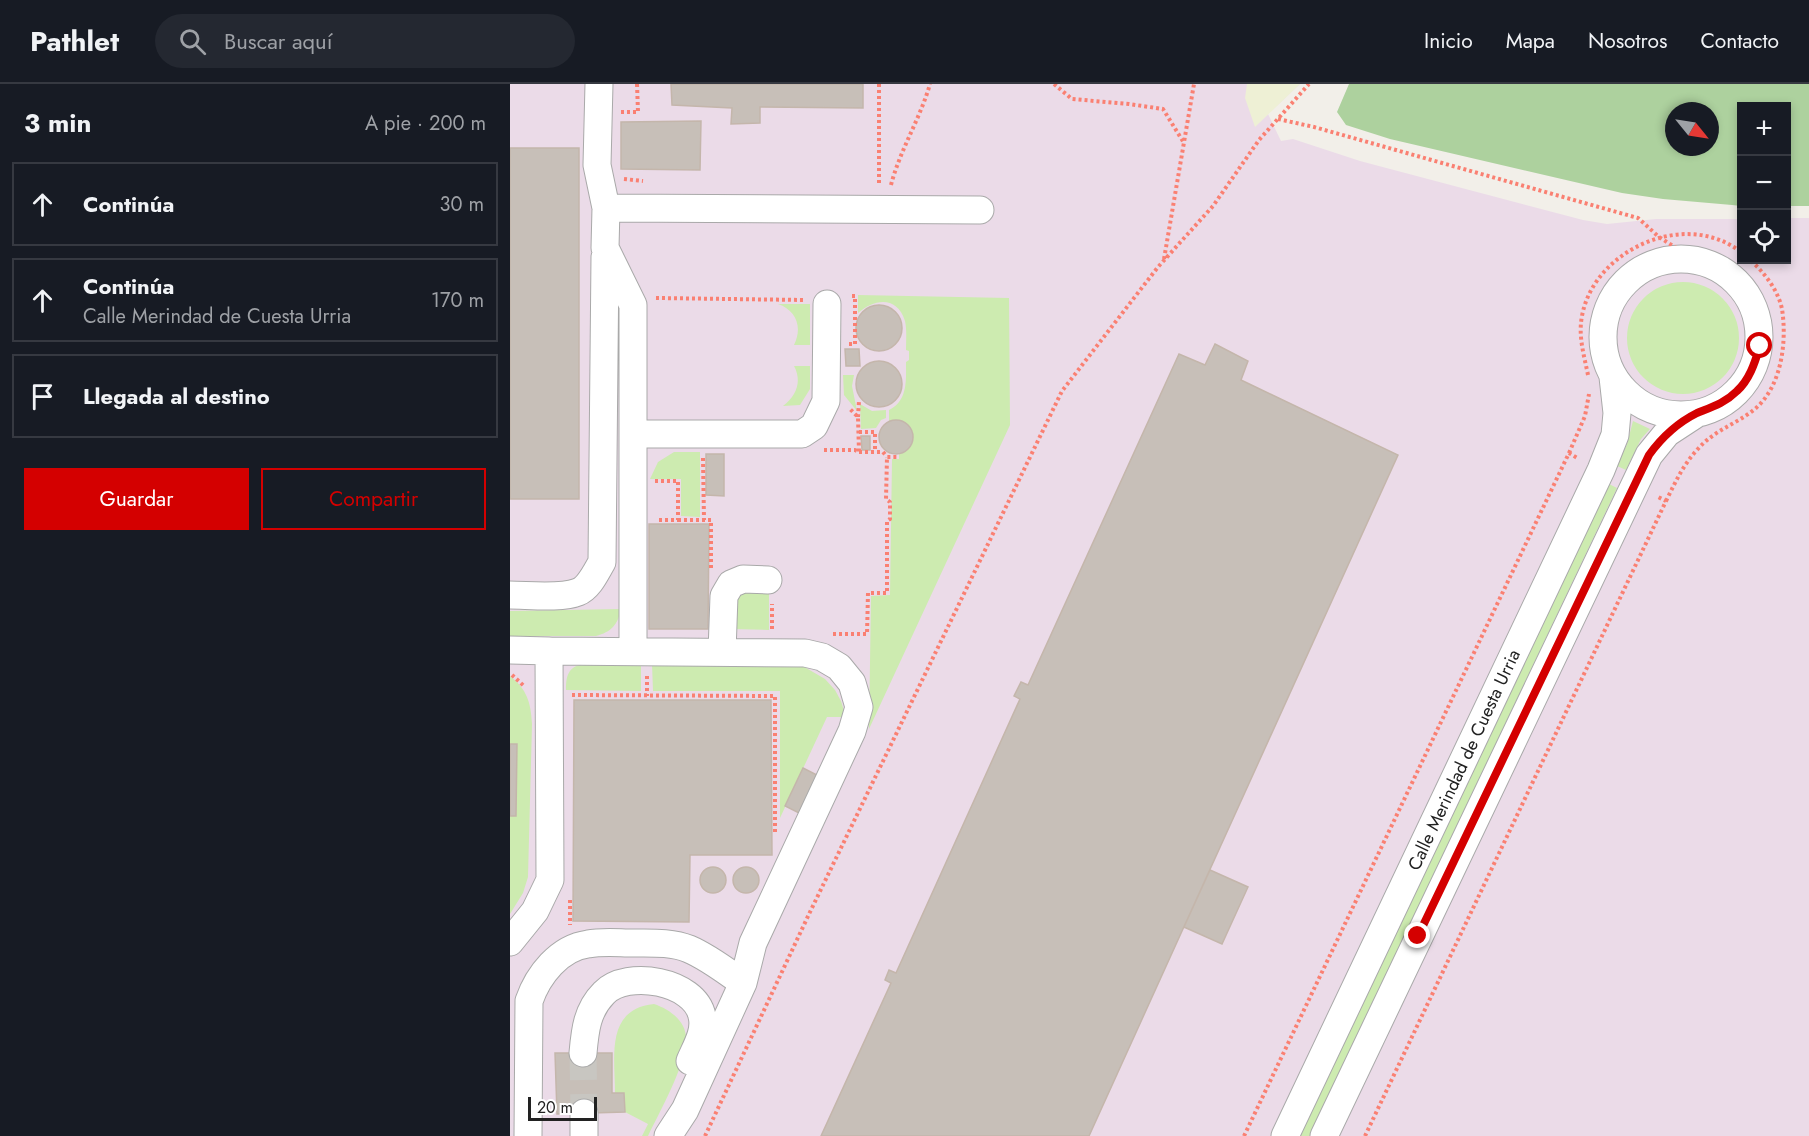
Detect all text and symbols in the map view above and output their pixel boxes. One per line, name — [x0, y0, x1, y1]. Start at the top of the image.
search box — [155, 14, 575, 68]
text: Pathlet — [30, 21, 119, 62]
icon: search — [176, 25, 209, 58]
text: Buscar aquí — [224, 25, 332, 57]
text: Inicio — [1424, 26, 1473, 56]
text: Mapa — [1506, 26, 1555, 56]
text: Nosotros — [1588, 26, 1667, 56]
text: Contacto — [1700, 26, 1779, 56]
north arrow — [1665, 102, 1719, 156]
map controls — [1737, 102, 1791, 264]
button: + — [1737, 102, 1791, 156]
text: 3 min — [24, 104, 91, 142]
text: A pie · 200 m — [365, 109, 486, 138]
button: − — [1737, 156, 1791, 210]
icon: ahead — [26, 188, 59, 221]
text: Continúa — [83, 188, 174, 220]
text: 30 m — [439, 190, 484, 219]
button: locate — [1737, 210, 1791, 264]
text: Continúa — [83, 270, 174, 302]
icon: ahead — [26, 284, 59, 317]
text: 170 m — [431, 286, 484, 315]
text: Calle Merindad de Cuesta Urria — [83, 302, 351, 331]
route start — [1746, 332, 1772, 358]
icon: arrive — [26, 380, 59, 413]
text: Llegada al destino — [83, 380, 270, 412]
button: Guardar — [24, 468, 249, 530]
button: Compartir — [261, 468, 486, 530]
street label: Calle Merindad de Cuesta Urria — [1401, 645, 1527, 875]
route end — [1404, 922, 1430, 948]
scale bar — [528, 1094, 597, 1122]
text: 20 m — [537, 1096, 573, 1119]

